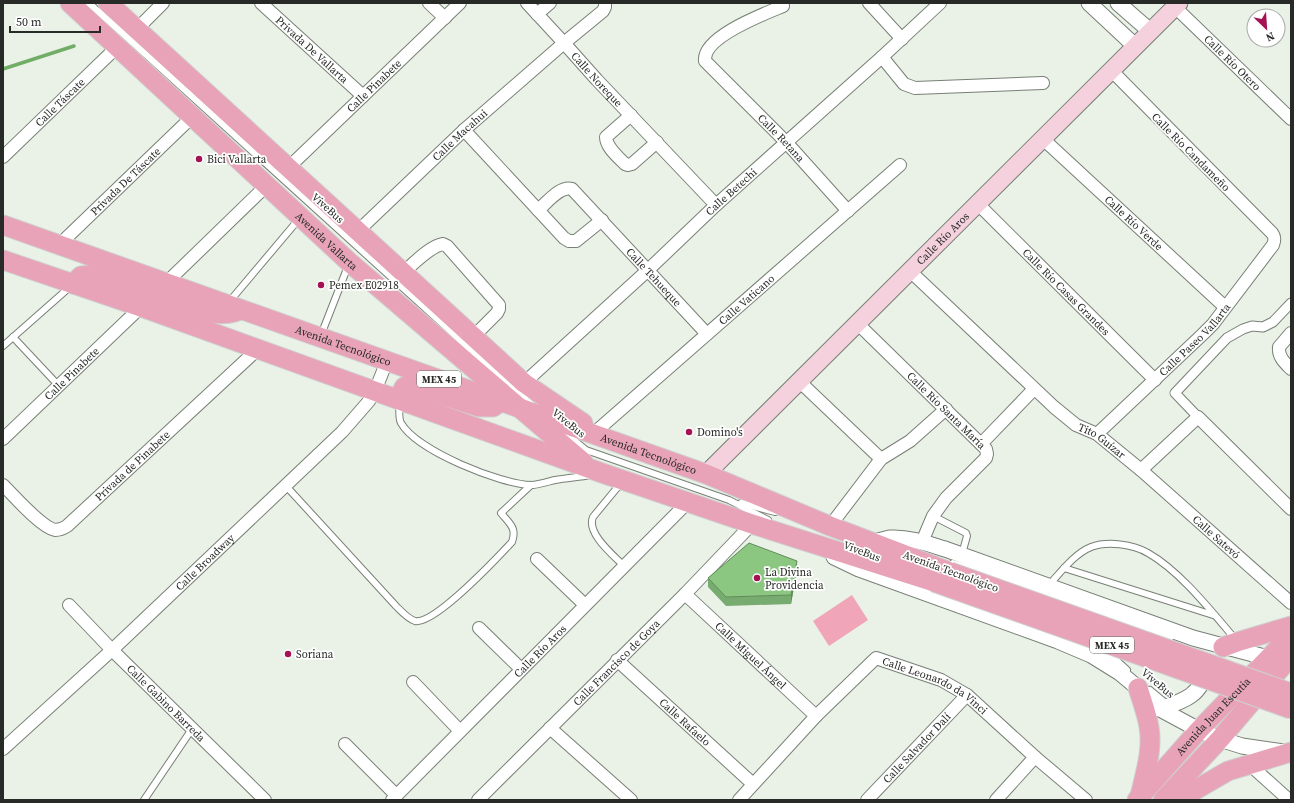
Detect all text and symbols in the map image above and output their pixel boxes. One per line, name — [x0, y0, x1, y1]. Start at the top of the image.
scale bar — [10, 8, 100, 34]
north arrow — [1246, 8, 1286, 48]
street label: Privada De Vallarta — [272, 13, 351, 87]
text: 50 m — [16, 14, 42, 30]
text: N — [1263, 28, 1277, 45]
street label: Calle Río Otero — [1200, 32, 1264, 94]
street label: Calle Noreque — [568, 49, 626, 111]
street label: Calle Pinabete — [344, 56, 405, 116]
street label: Calle Táscate — [32, 75, 89, 130]
street label: Calle Macahui — [429, 106, 491, 164]
street label: Calle Río Candameño — [1148, 110, 1233, 195]
street label: Calle Retana — [754, 111, 808, 166]
street label: Privada De Táscate — [87, 144, 164, 219]
place label: Bici Vallarta — [207, 152, 267, 167]
marker: Bici Vallarta — [194, 154, 204, 164]
street label: Calle Betechi — [703, 165, 760, 219]
street label: ViveBus — [308, 190, 347, 227]
street label: Calle Río Verde — [1101, 192, 1166, 254]
street label: Avenida Vallarta — [292, 209, 361, 274]
street label: Calle Río Aros — [913, 209, 973, 268]
street label: Calle Tehueque — [623, 245, 685, 310]
street label: Calle Río Casas Grandes — [1019, 245, 1113, 339]
street label: Calle Vaticano — [716, 271, 778, 329]
place label: Pemex E02918 — [329, 278, 399, 293]
marker: Pemex E02918 — [316, 280, 326, 290]
street label: Calle Paseo Vallarta — [1156, 300, 1234, 380]
street label: Avenida Tecnológico — [293, 322, 393, 370]
street label: Calle Pinabete — [41, 344, 103, 404]
street label: Calle Río Santa María — [903, 369, 989, 453]
road number: MEX 45 — [417, 371, 461, 387]
street label: ViveBus — [549, 405, 589, 442]
street label: Tito Guízar — [1076, 420, 1129, 463]
place label: Domino's — [697, 425, 743, 440]
street label: Privada de Pinabete — [92, 427, 174, 505]
marker: Domino's — [684, 427, 694, 437]
street label: Avenida Tecnológico — [598, 430, 699, 478]
street label: Calle Satevó — [1189, 512, 1243, 562]
street label: Calle Broadway — [172, 531, 238, 594]
street label: ViveBus — [841, 537, 883, 566]
street label: Avenida Tecnológico — [901, 547, 1001, 596]
place label: La Divina Providencia — [765, 565, 824, 593]
marker: La Divina Providencia — [752, 573, 762, 583]
street label: Calle Francisco de Goya — [570, 616, 663, 709]
street label: Calle Miguel Ángel — [712, 619, 789, 693]
street label: Calle Río Aros — [511, 621, 570, 681]
road number: MEX 45 — [1090, 637, 1134, 653]
place label: Soriana — [296, 647, 334, 662]
marker: Soriana — [283, 649, 293, 659]
street label: Calle Leonardo da Vinci — [880, 654, 990, 718]
street label: Calle Gabino Barreda — [123, 661, 209, 746]
street label: ViveBus — [1138, 665, 1178, 702]
street label: Avenida Juan Escutia — [1173, 674, 1254, 759]
street label: Calle Rafaelo — [656, 695, 714, 750]
street label: Calle Salvador Dalí — [880, 710, 954, 787]

